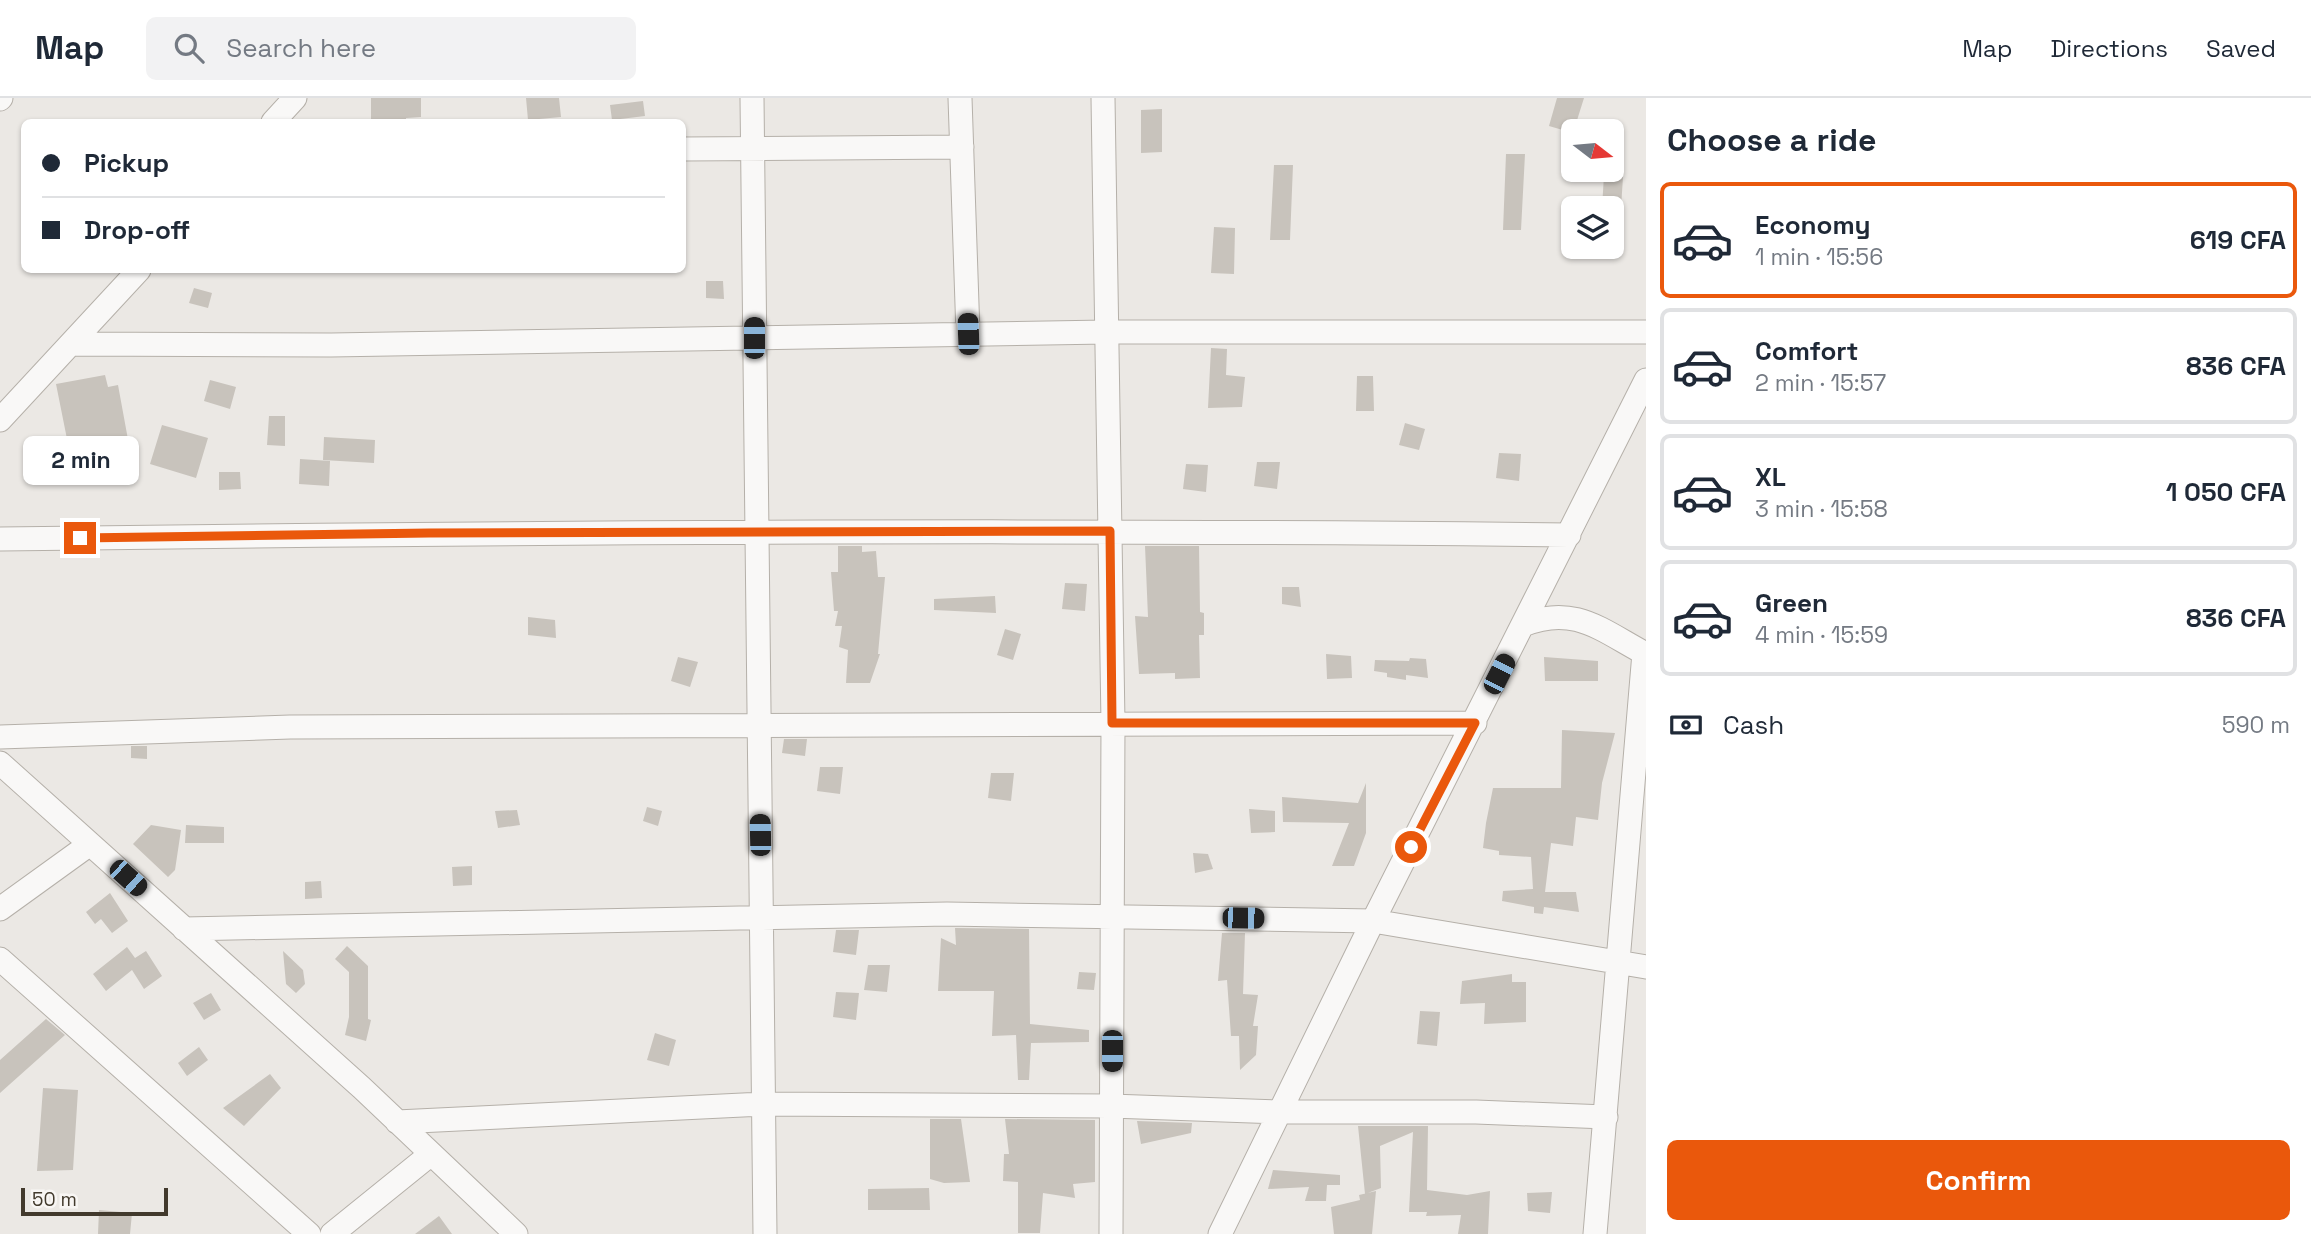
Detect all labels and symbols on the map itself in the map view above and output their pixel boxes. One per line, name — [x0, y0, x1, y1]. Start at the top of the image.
north arrow — [1561, 119, 1624, 182]
car — [957, 313, 980, 355]
car — [744, 317, 765, 359]
callout: 2 min — [22, 436, 138, 486]
route end — [64, 522, 96, 554]
car — [1481, 651, 1518, 697]
car — [750, 814, 771, 856]
route start — [1395, 831, 1427, 863]
car — [106, 856, 151, 900]
car — [1222, 907, 1265, 929]
car — [1102, 1030, 1123, 1072]
scale bar — [21, 1185, 168, 1217]

